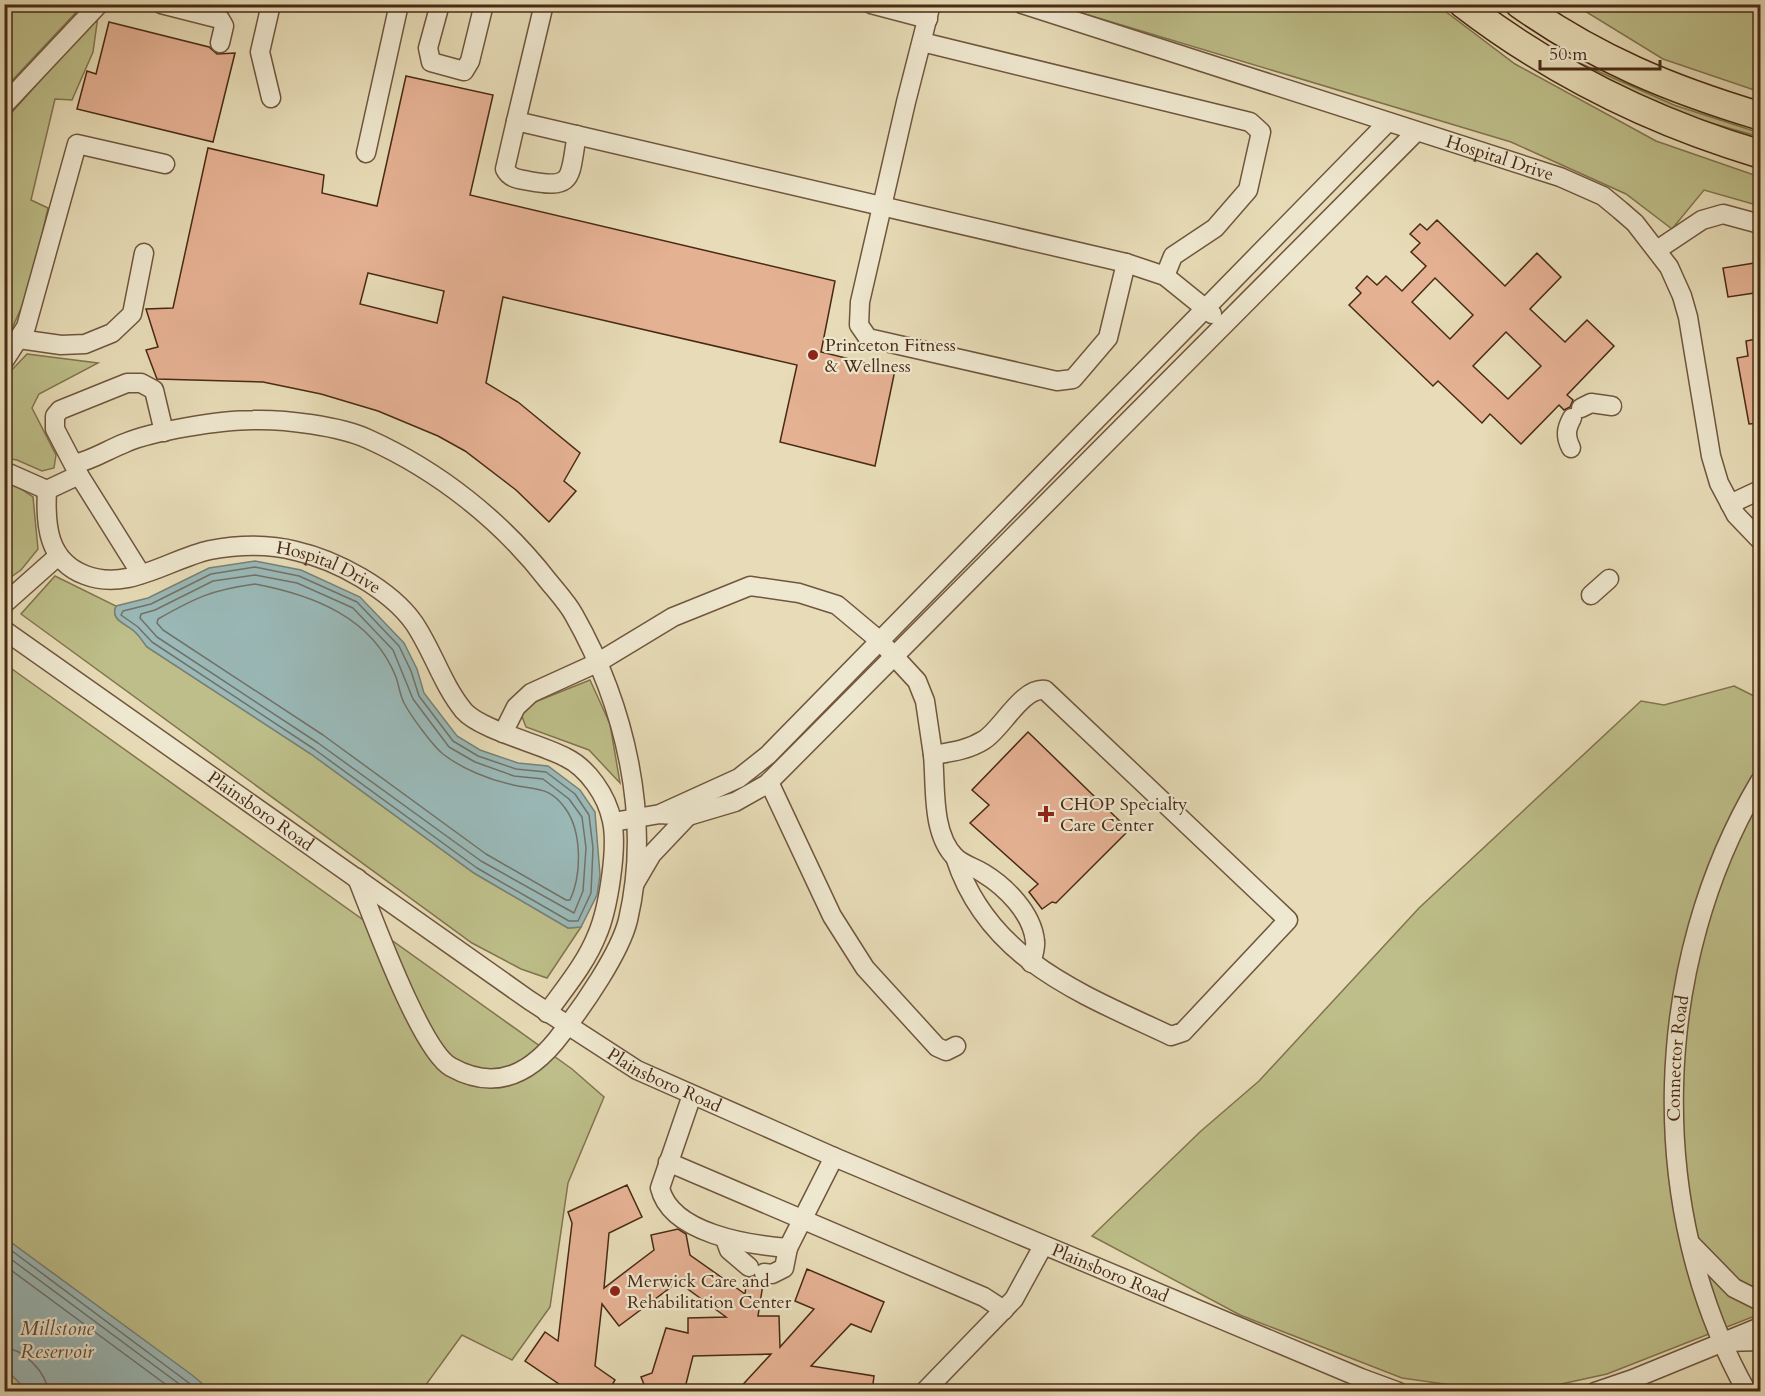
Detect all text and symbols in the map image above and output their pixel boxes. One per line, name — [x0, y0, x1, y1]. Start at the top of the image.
scale bar — [1540, 33, 1660, 71]
text: 50 m — [1549, 42, 1588, 67]
street label: Hospital Drive — [1443, 129, 1557, 187]
place label: Princeton Fitness & Wellness — [825, 333, 956, 379]
marker: Princeton Fitness & Wellness — [806, 348, 820, 362]
street label: Hospital Drive — [274, 535, 386, 600]
street label: Plainsboro Road — [202, 765, 319, 858]
place label: CHOP Specialty Care Center — [1060, 792, 1188, 838]
marker: CHOP Specialty Care Center — [1037, 805, 1055, 823]
street label: Connector Road — [1662, 993, 1695, 1122]
street label: Plainsboro Road — [602, 1042, 726, 1119]
street label: Plainsboro Road — [1048, 1238, 1173, 1309]
place label: Merwick Care and Rehabilitation Center — [627, 1269, 792, 1315]
marker: Merwick Care and Rehabilitation Center — [608, 1284, 622, 1298]
water label: Millstone Reservoir — [20, 1315, 95, 1365]

